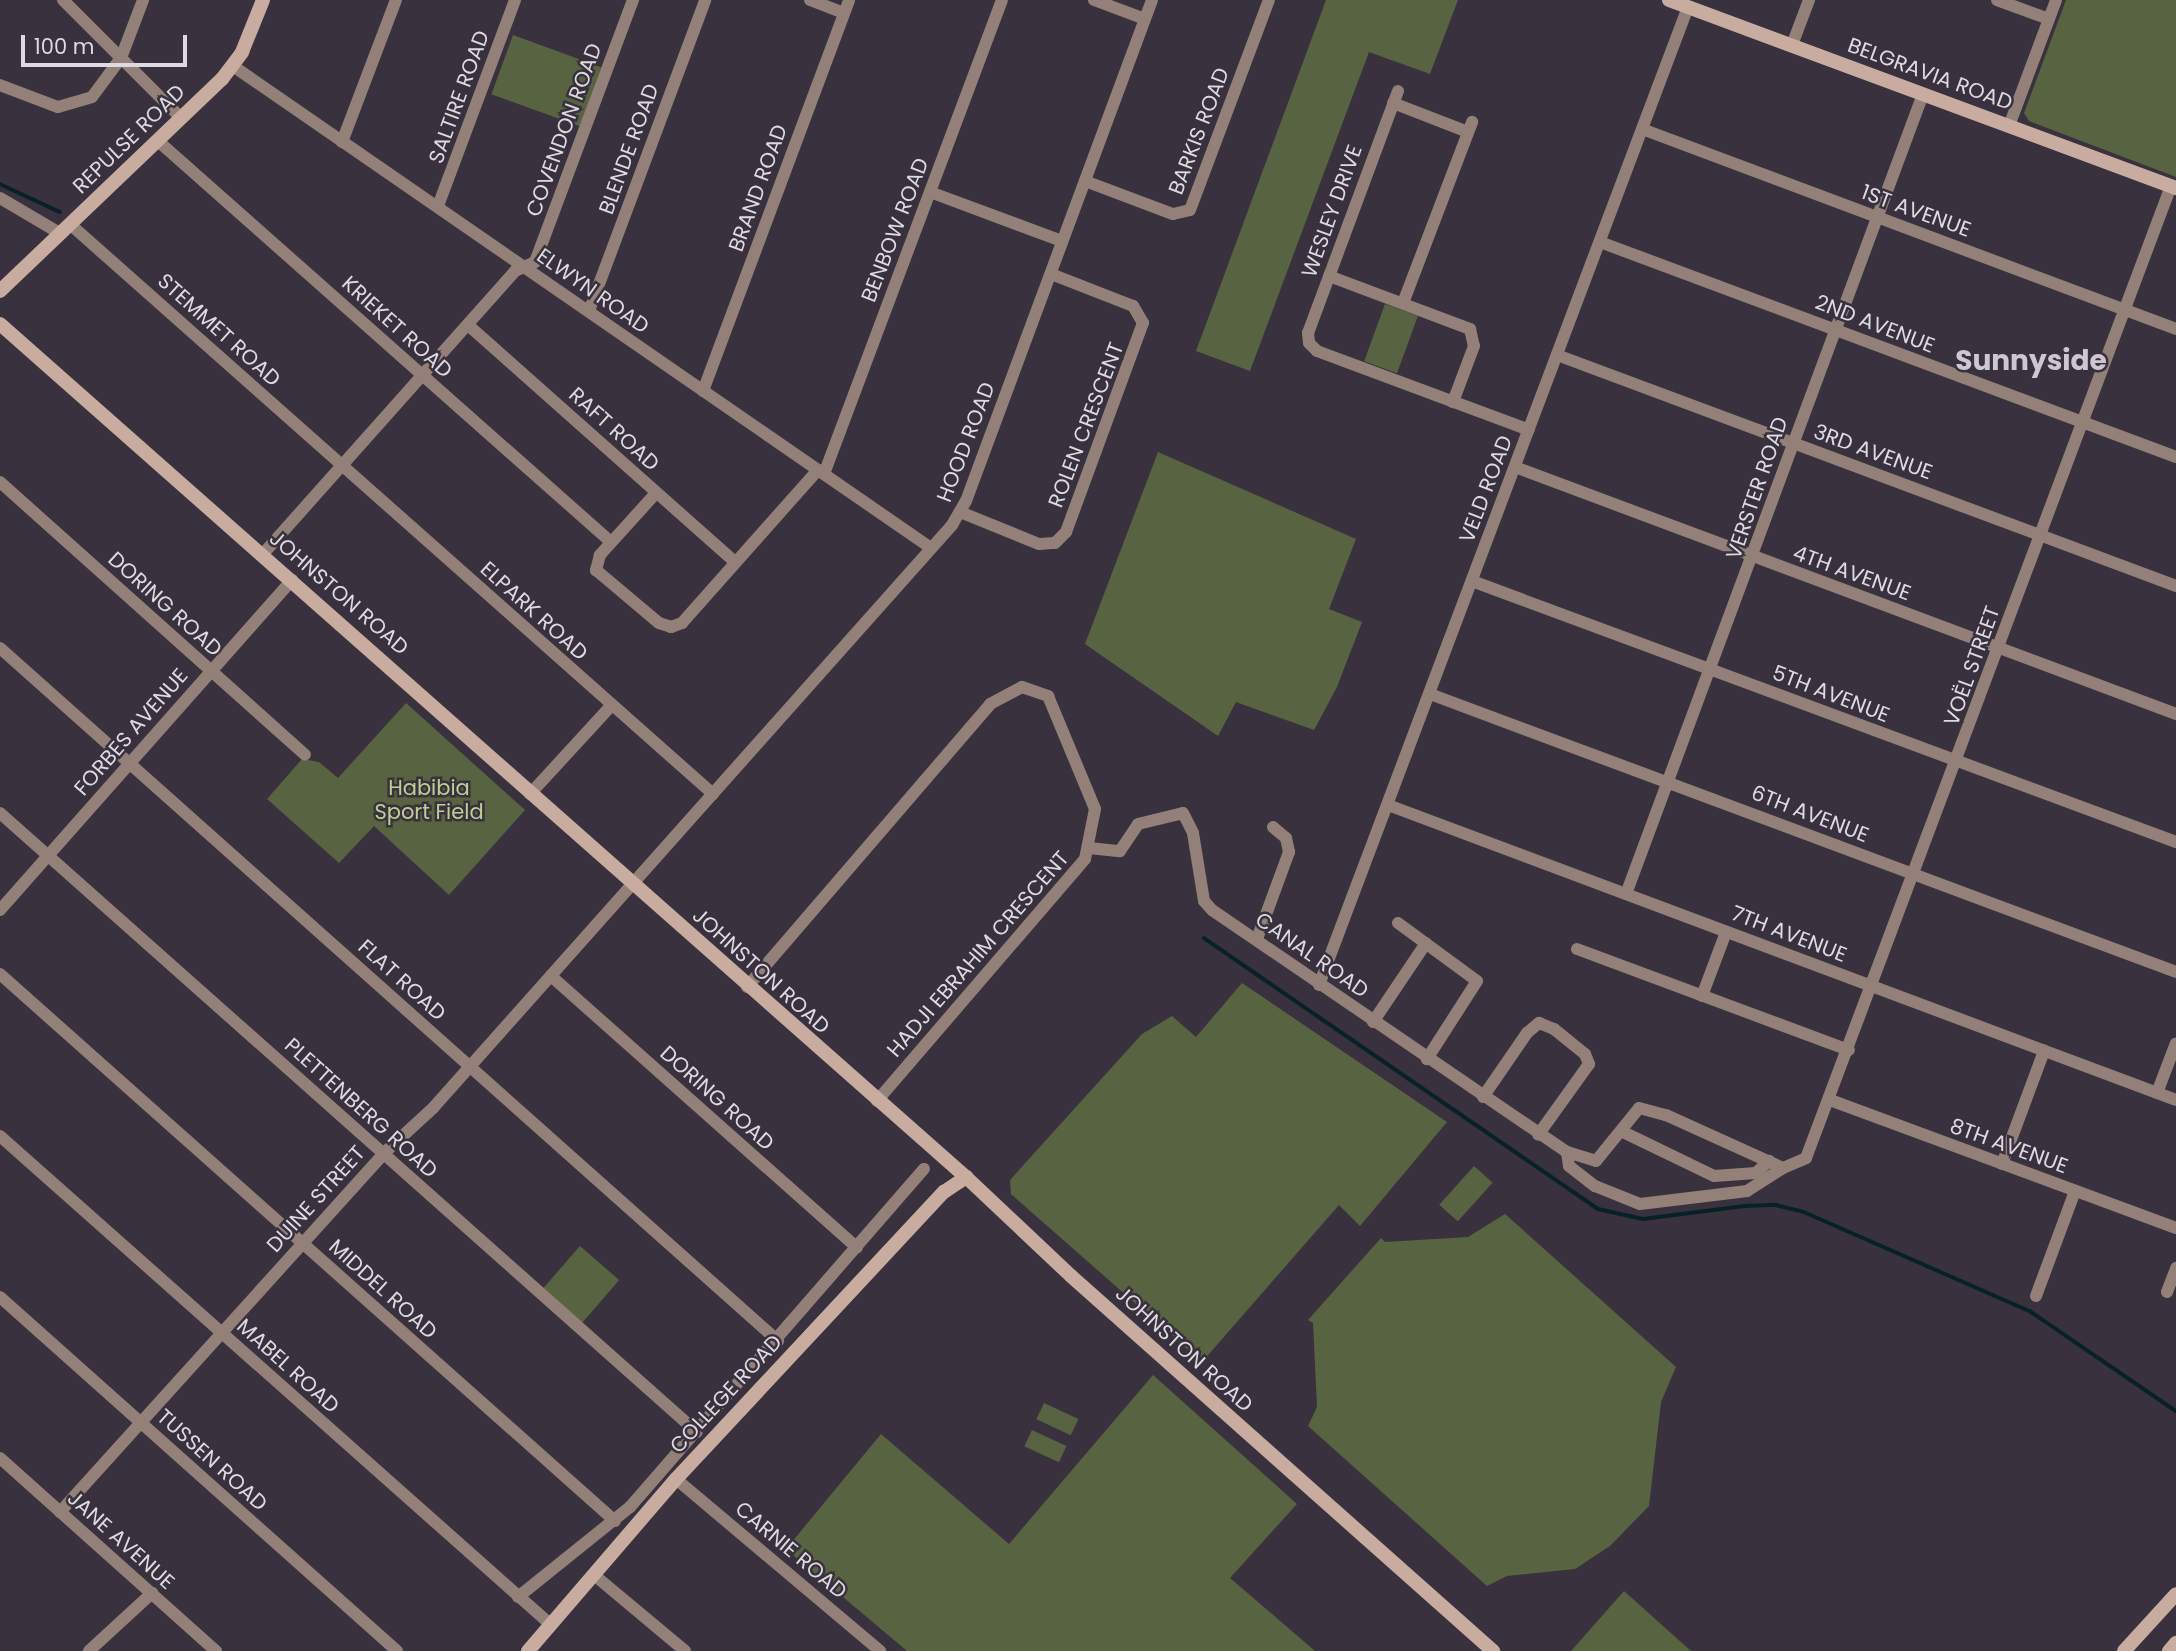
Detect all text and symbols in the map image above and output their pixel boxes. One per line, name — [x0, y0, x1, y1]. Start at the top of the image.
scale bar — [24, 21, 191, 65]
street label: SALTIRE ROAD — [423, 27, 495, 167]
text: 100 m — [34, 32, 94, 61]
street label: BELGRAVIA ROAD — [1844, 33, 2016, 115]
street label: COVENDON ROAD — [521, 40, 607, 220]
street label: BARKIS ROAD — [1163, 64, 1235, 198]
street label: REPULSE ROAD — [68, 79, 190, 199]
street label: BLENDE ROAD — [594, 80, 664, 218]
street label: BRAND ROAD — [723, 121, 793, 255]
street label: WESLEY DRIVE — [1296, 141, 1368, 281]
street label: BENBOW ROAD — [856, 154, 934, 306]
street label: 1ST AVENUE — [1858, 180, 1974, 242]
street label: ELWYN ROAD — [532, 243, 654, 339]
street label: STEMMET ROAD — [152, 268, 286, 392]
street label: KRIEKET ROAD — [337, 271, 457, 383]
street label: 2ND AVENUE — [1812, 290, 1938, 358]
street label: ROLEN CRESCENT — [1043, 339, 1129, 511]
district label: Sunnyside — [1955, 344, 2107, 378]
street label: HOOD ROAD — [932, 379, 1000, 505]
street label: RAFT ROAD — [564, 382, 664, 476]
street label: VERSTER ROAD — [1721, 414, 1793, 562]
street label: 3RD AVENUE — [1810, 419, 1936, 485]
street label: VELD ROAD — [1454, 432, 1518, 546]
street label: JOHNSTON ROAD — [264, 526, 414, 660]
street label: 4TH AVENUE — [1790, 540, 1914, 606]
street label: DORING ROAD — [103, 546, 227, 662]
street label: ELPARK ROAD — [475, 556, 593, 666]
street label: VOËL STREET — [1939, 603, 2005, 729]
street label: 5TH AVENUE — [1769, 660, 1893, 728]
street label: FORBES AVENUE — [69, 663, 193, 801]
park label: Habibia Sport Field — [374, 775, 484, 825]
street label: 6TH AVENUE — [1748, 780, 1872, 848]
street label: HADJI EBRAHIM CRESCENT — [882, 846, 1074, 1062]
street label: 7TH AVENUE — [1728, 900, 1850, 968]
street label: JOHNSTON ROAD — [687, 903, 835, 1039]
street label: CANAL ROAD — [1251, 907, 1373, 1003]
street label: FLAT ROAD — [353, 934, 451, 1026]
street label: PLETTENBERG ROAD — [279, 1033, 443, 1183]
street label: DORING ROAD — [655, 1040, 779, 1156]
street label: 8TH AVENUE — [1947, 1113, 2071, 1179]
street label: DUINE STREET — [262, 1141, 370, 1257]
street label: MIDDEL ROAD — [324, 1234, 442, 1344]
street label: JOHNSTON ROAD — [1110, 1281, 1258, 1417]
street label: MABEL ROAD — [232, 1314, 344, 1418]
street label: COLLEGE ROAD — [665, 1330, 787, 1458]
street label: TUSSEN ROAD — [152, 1404, 272, 1516]
street label: JANE AVENUE — [62, 1485, 180, 1595]
street label: CARNIE ROAD — [730, 1496, 852, 1604]

